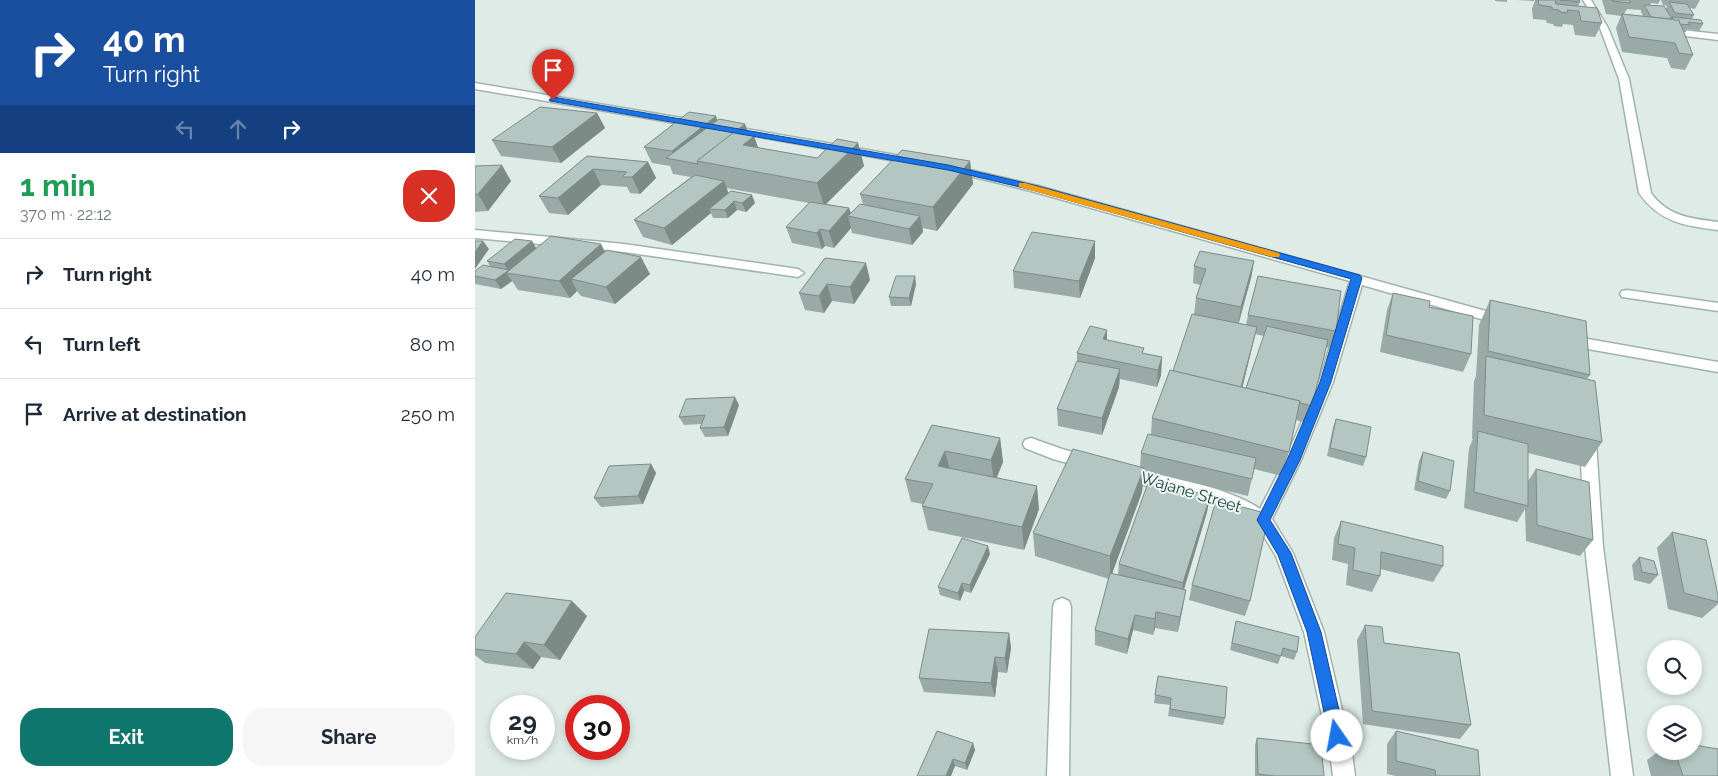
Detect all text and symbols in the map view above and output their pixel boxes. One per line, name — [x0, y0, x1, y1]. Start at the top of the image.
text: 40 m — [103, 19, 185, 60]
icon: right — [20, 20, 85, 85]
pin — [532, 49, 574, 100]
icon: arrive — [539, 56, 567, 84]
text: Turn right — [103, 61, 200, 87]
icon: left — [171, 115, 199, 143]
icon: ahead — [224, 115, 252, 143]
icon: right — [277, 115, 305, 143]
text: 1 min — [20, 168, 96, 203]
button: close — [403, 170, 455, 222]
text: 370 m · 22:12 — [20, 205, 112, 224]
icon: right — [20, 260, 48, 288]
text: Turn right — [63, 263, 152, 285]
text: 40 m — [411, 263, 455, 285]
icon: left — [20, 330, 48, 358]
text: Turn left — [63, 333, 140, 355]
text: 80 m — [410, 333, 455, 355]
icon: arrive — [20, 400, 48, 428]
text: Arrive at destination — [63, 403, 247, 425]
text: 250 m — [401, 403, 455, 425]
street label: Wajane Street — [1138, 468, 1244, 516]
map controls — [1647, 640, 1702, 760]
button: search — [1647, 640, 1702, 695]
speed limit sign: 30 — [565, 695, 630, 760]
button: layers — [1647, 705, 1702, 760]
text: 29 — [508, 706, 537, 736]
button: Exit — [20, 708, 233, 766]
button: Share — [243, 708, 455, 766]
position arrow — [1310, 709, 1362, 761]
text: km/h — [507, 733, 538, 747]

